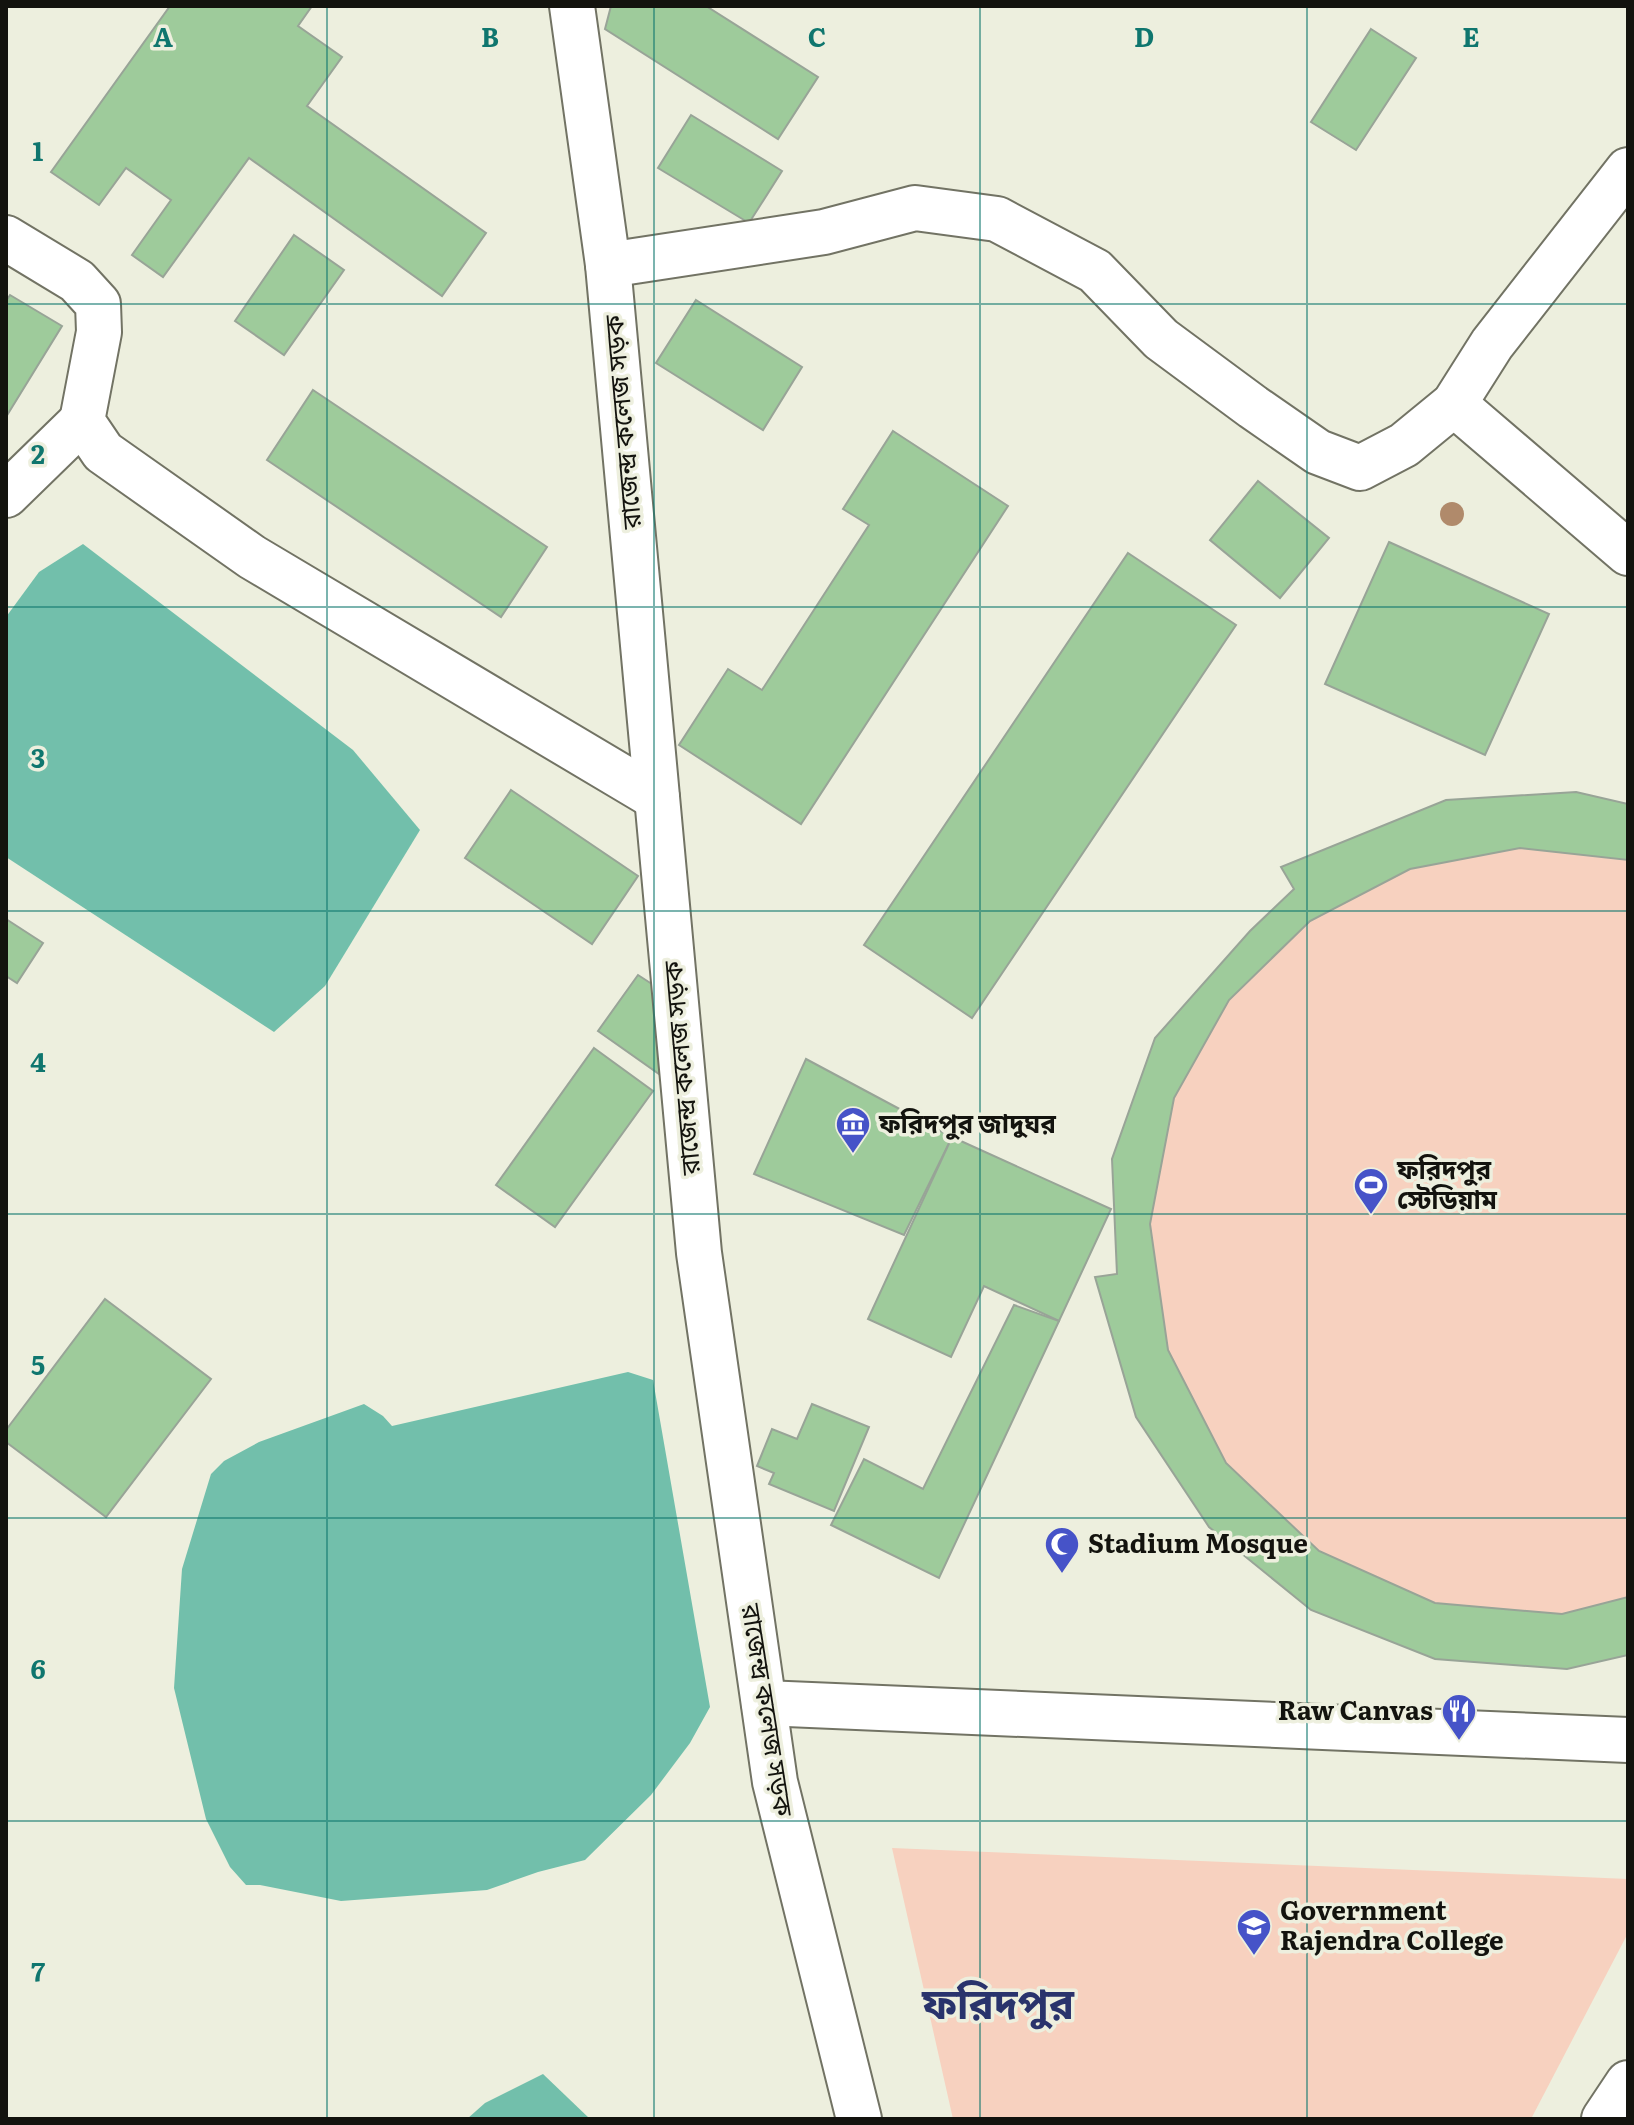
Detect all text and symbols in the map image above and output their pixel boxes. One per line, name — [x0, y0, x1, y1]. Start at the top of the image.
text: A — [153, 16, 173, 55]
text: B — [481, 16, 499, 55]
text: C — [808, 16, 826, 55]
text: D — [1134, 16, 1154, 55]
text: E — [1462, 16, 1480, 55]
text: 1 — [33, 130, 44, 169]
street label: রাজেন্দ্র কলেজ সড়ক — [592, 313, 649, 532]
text: 2 — [31, 433, 45, 472]
text: 3 — [31, 737, 45, 776]
street label: রাজেন্দ্র কলেজ সড়ক — [651, 959, 708, 1178]
text: 4 — [30, 1041, 46, 1080]
place label: ফরিদপুর জাদুঘর — [878, 1102, 1056, 1141]
museum icon: ফরিদপুর জাদুঘর — [834, 1105, 872, 1155]
place label: ফরিদপুর স্টেডিয়াম — [1396, 1148, 1498, 1217]
sports icon: ফরিদপুর স্টেডিয়াম — [1352, 1166, 1390, 1216]
text: 5 — [31, 1344, 45, 1383]
place label: Stadium Mosque — [1088, 1522, 1308, 1561]
mosque icon: Stadium Mosque — [1043, 1525, 1081, 1575]
street label: রাজেন্দ্র কলেজ সড়ক — [733, 1600, 806, 1820]
text: 6 — [30, 1648, 46, 1687]
place label: Raw Canvas — [1278, 1689, 1433, 1728]
restaurant icon: Raw Canvas — [1440, 1692, 1478, 1742]
place label: Government Rajendra College — [1280, 1889, 1504, 1958]
school or university icon: Government Rajendra College — [1235, 1907, 1273, 1957]
text: 7 — [31, 1951, 45, 1990]
district label: ফরিদপুর — [921, 1970, 1075, 2032]

